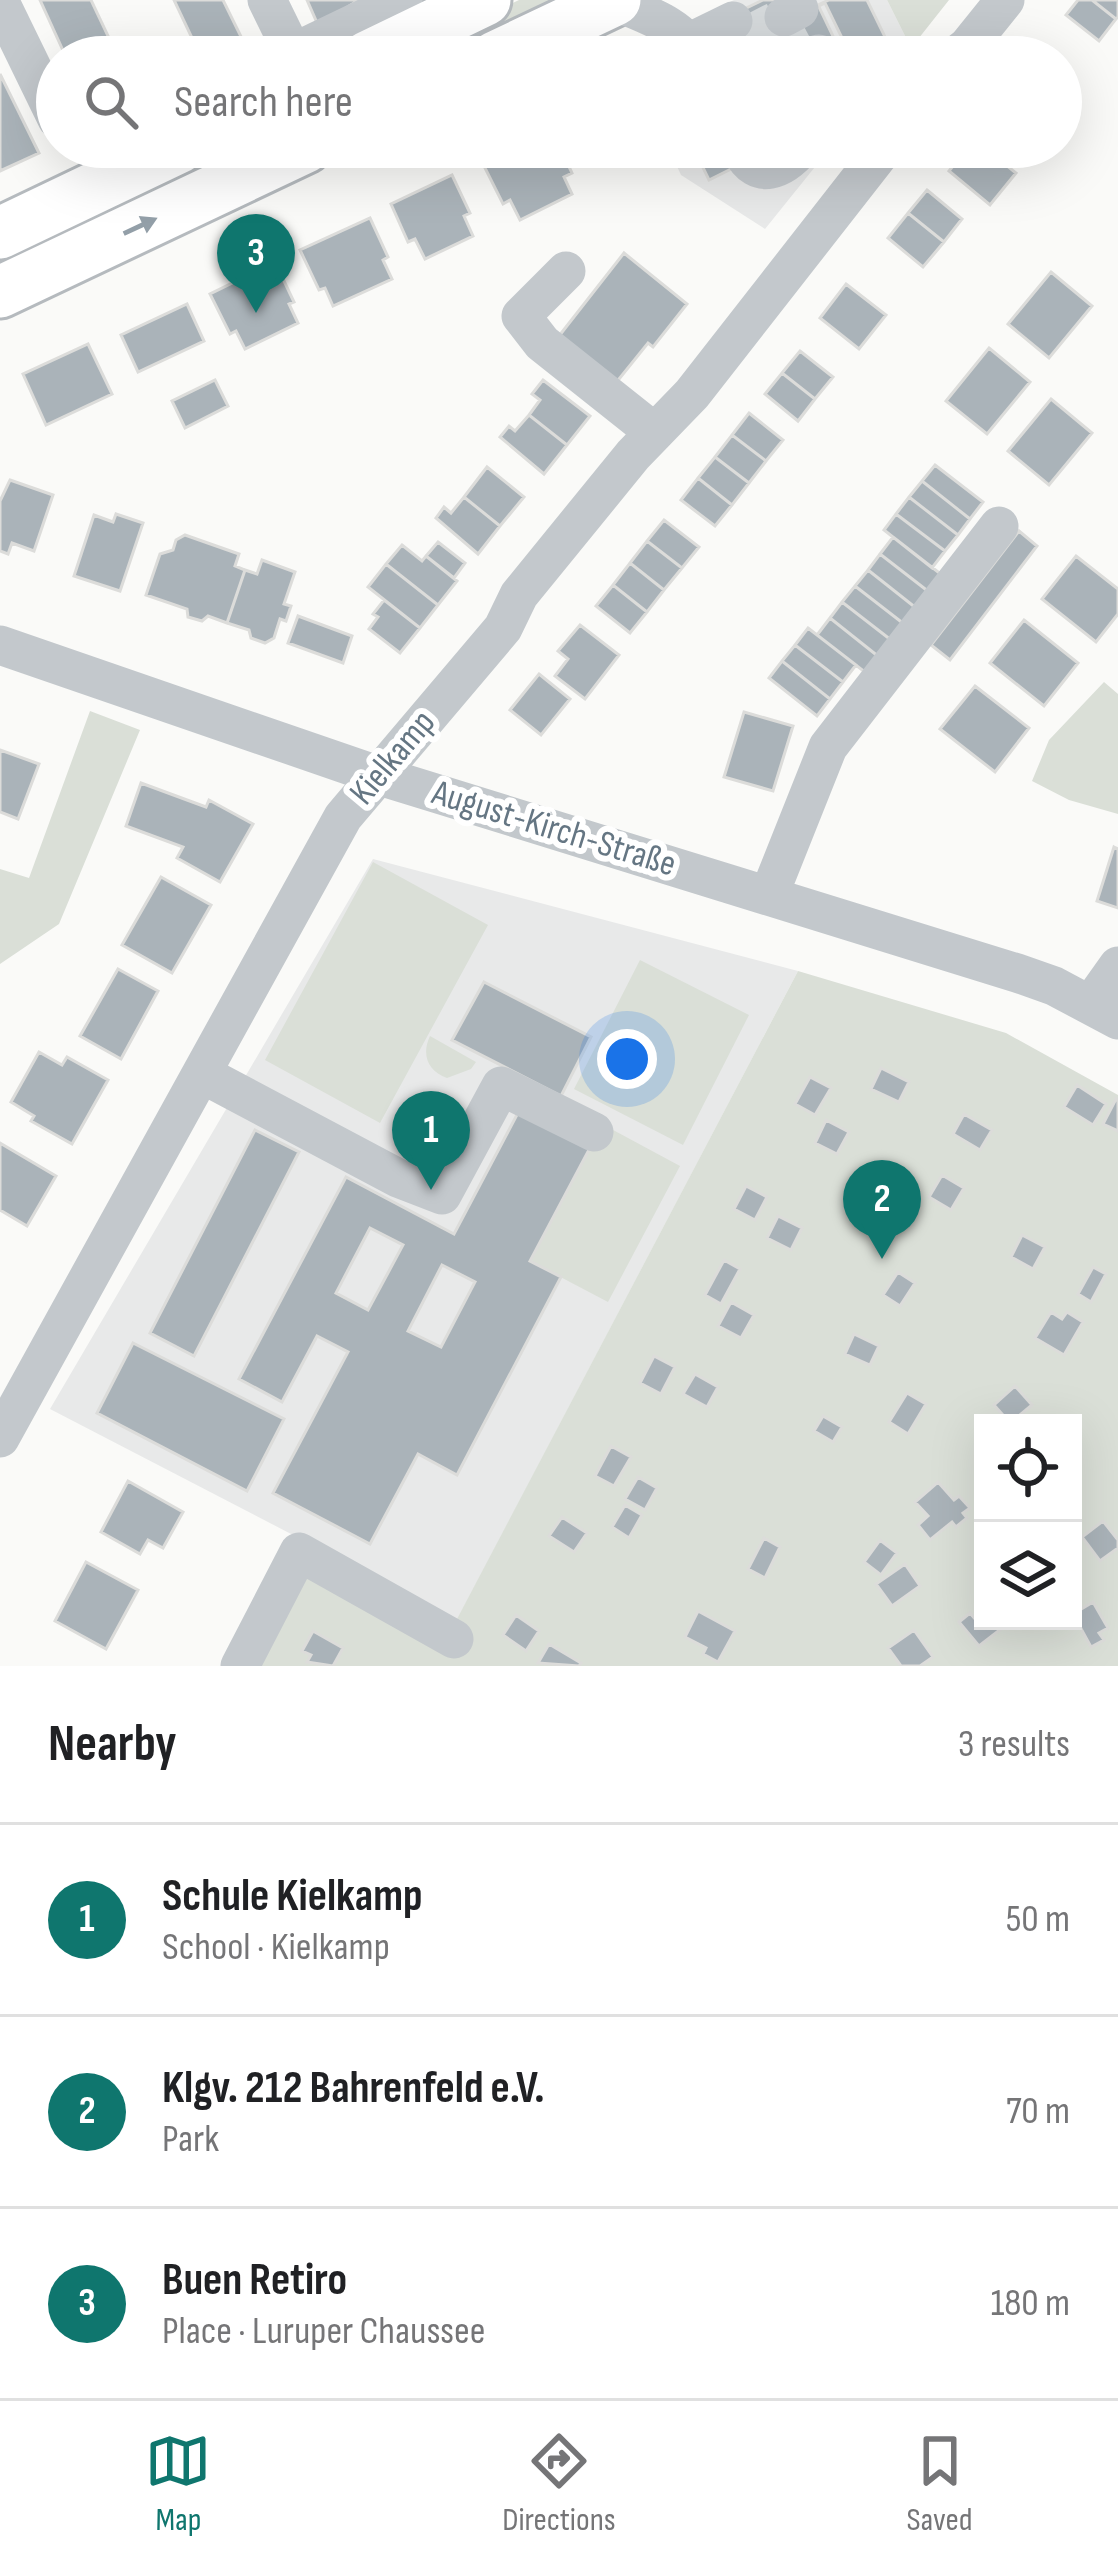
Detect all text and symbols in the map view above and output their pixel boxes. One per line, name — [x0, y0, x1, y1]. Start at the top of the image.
search box — [36, 36, 1082, 168]
icon: search — [78, 69, 144, 135]
text: Search here — [174, 75, 353, 130]
pin: 3 — [217, 214, 295, 313]
one-way arrow — [123, 216, 158, 236]
street label: Kielkamp — [341, 702, 445, 814]
street label: August-Kirch-Straße — [426, 771, 681, 886]
your location — [597, 1029, 657, 1089]
pin: 1 — [392, 1091, 470, 1190]
pin: 2 — [843, 1160, 921, 1259]
map controls — [974, 1414, 1082, 1630]
button: locate — [974, 1414, 1082, 1522]
button: layers — [974, 1522, 1082, 1630]
text: Nearby — [48, 1714, 177, 1775]
text: 3 results — [958, 1721, 1070, 1768]
text: Schule Kielkamp — [162, 1869, 423, 1924]
text: 1 — [79, 1896, 95, 1943]
text: 50 m — [1006, 1896, 1070, 1943]
text: School · Kielkamp — [162, 1924, 390, 1971]
text: Klgv. 212 Bahrenfeld e.V. — [162, 2061, 545, 2116]
text: 2 — [78, 2088, 96, 2135]
text: 70 m — [1006, 2088, 1070, 2135]
text: Park — [162, 2116, 219, 2163]
text: Buen Retiro — [162, 2253, 347, 2308]
text: 3 — [78, 2280, 96, 2327]
text: 180 m — [991, 2280, 1070, 2327]
text: Place · Luruper Chaussee — [162, 2308, 485, 2355]
tab: Map — [145, 2428, 211, 2540]
tab: Directions — [502, 2428, 616, 2540]
tab: Saved — [906, 2428, 973, 2540]

